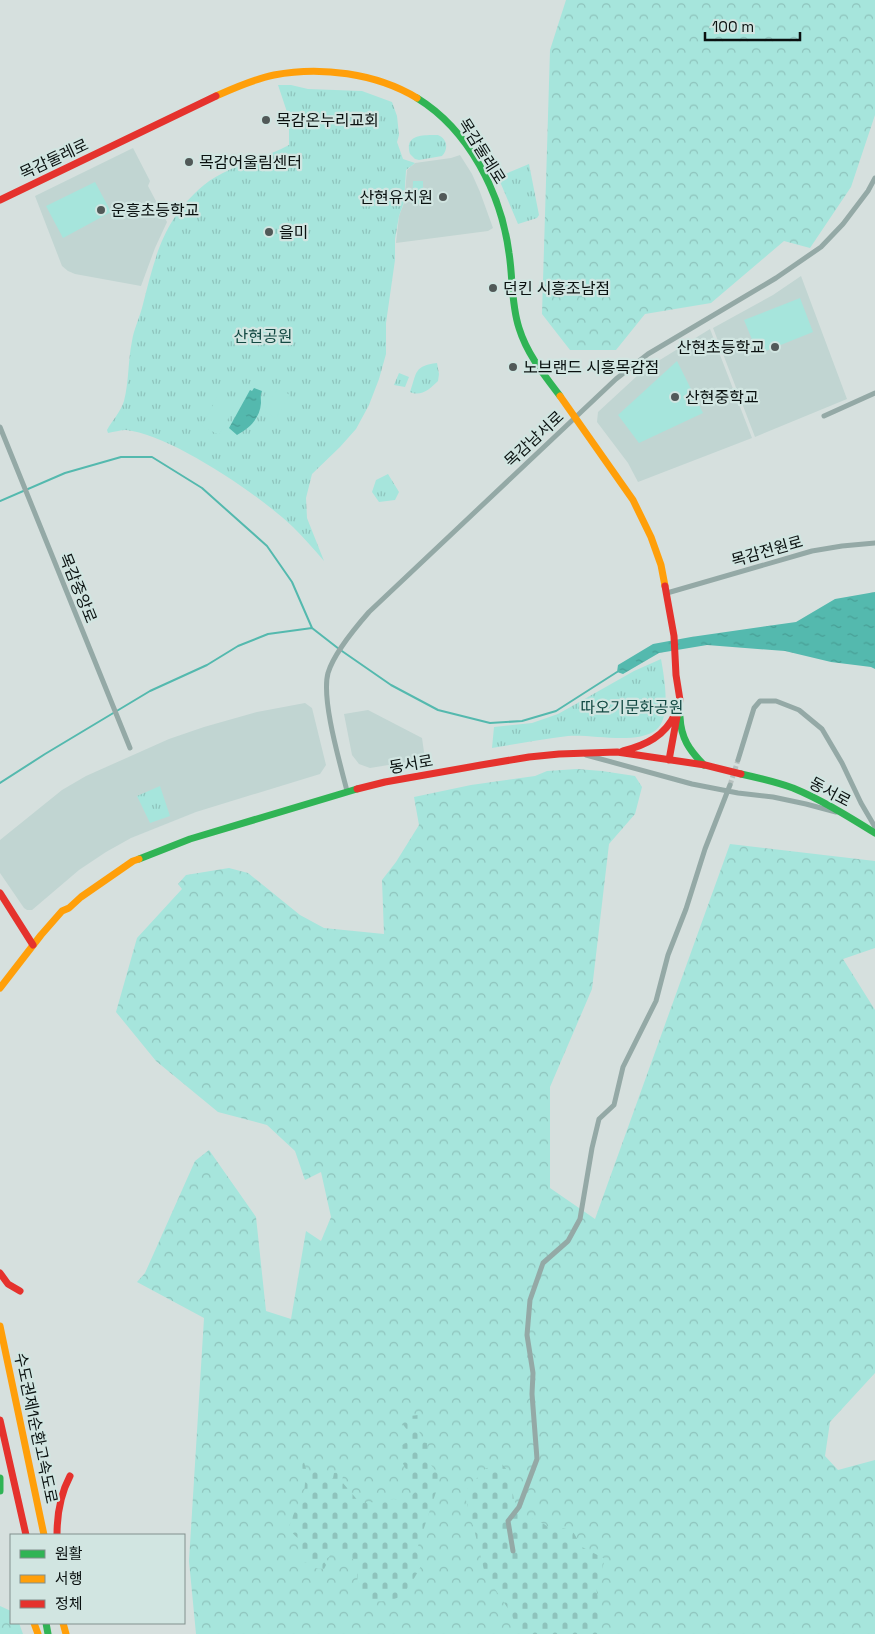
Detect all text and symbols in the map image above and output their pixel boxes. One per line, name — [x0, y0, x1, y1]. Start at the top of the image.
scale bar — [705, 10, 800, 42]
text: 100 m — [712, 17, 754, 36]
place label: 목감온누리교회 — [276, 110, 379, 131]
marker: 목감온누리교회 — [260, 114, 272, 126]
street label: 목감둘레로 — [454, 114, 511, 188]
street label: 목감둘레로 — [16, 134, 92, 184]
place label: 목감어울림센터 — [199, 152, 302, 173]
marker: 목감어울림센터 — [183, 156, 195, 168]
place label: 산현유치원 — [359, 187, 433, 208]
marker: 산현유치원 — [437, 191, 449, 203]
place label: 운흥초등학교 — [111, 200, 199, 221]
marker: 운흥초등학교 — [95, 204, 107, 216]
place label: 을미 — [279, 222, 308, 243]
marker: 을미 — [263, 226, 275, 238]
place label: 던킨 시흥조남점 — [503, 278, 610, 299]
marker: 던킨 시흥조남점 — [487, 282, 499, 294]
park label: 산현공원 — [234, 326, 292, 347]
place label: 산현초등학교 — [677, 337, 765, 358]
marker: 산현초등학교 — [769, 341, 781, 353]
place label: 노브랜드 시흥목감점 — [523, 357, 660, 378]
marker: 노브랜드 시흥목감점 — [507, 361, 519, 373]
place label: 산현중학교 — [685, 387, 759, 408]
marker: 산현중학교 — [669, 391, 681, 403]
street label: 목감남서로 — [500, 406, 568, 472]
street label: 목감전원로 — [729, 531, 806, 571]
street label: 목감중앙로 — [54, 550, 102, 626]
park label: 따오기문화공원 — [580, 697, 684, 718]
street label: 동서로 — [387, 750, 435, 778]
street label: 동서로 — [806, 772, 855, 812]
street label: 수도권제1순환고속도로 — [10, 1351, 62, 1506]
legend — [10, 1534, 185, 1624]
text: 원활 — [55, 1544, 83, 1563]
text: 서행 — [55, 1569, 83, 1588]
text: 정체 — [55, 1594, 83, 1613]

